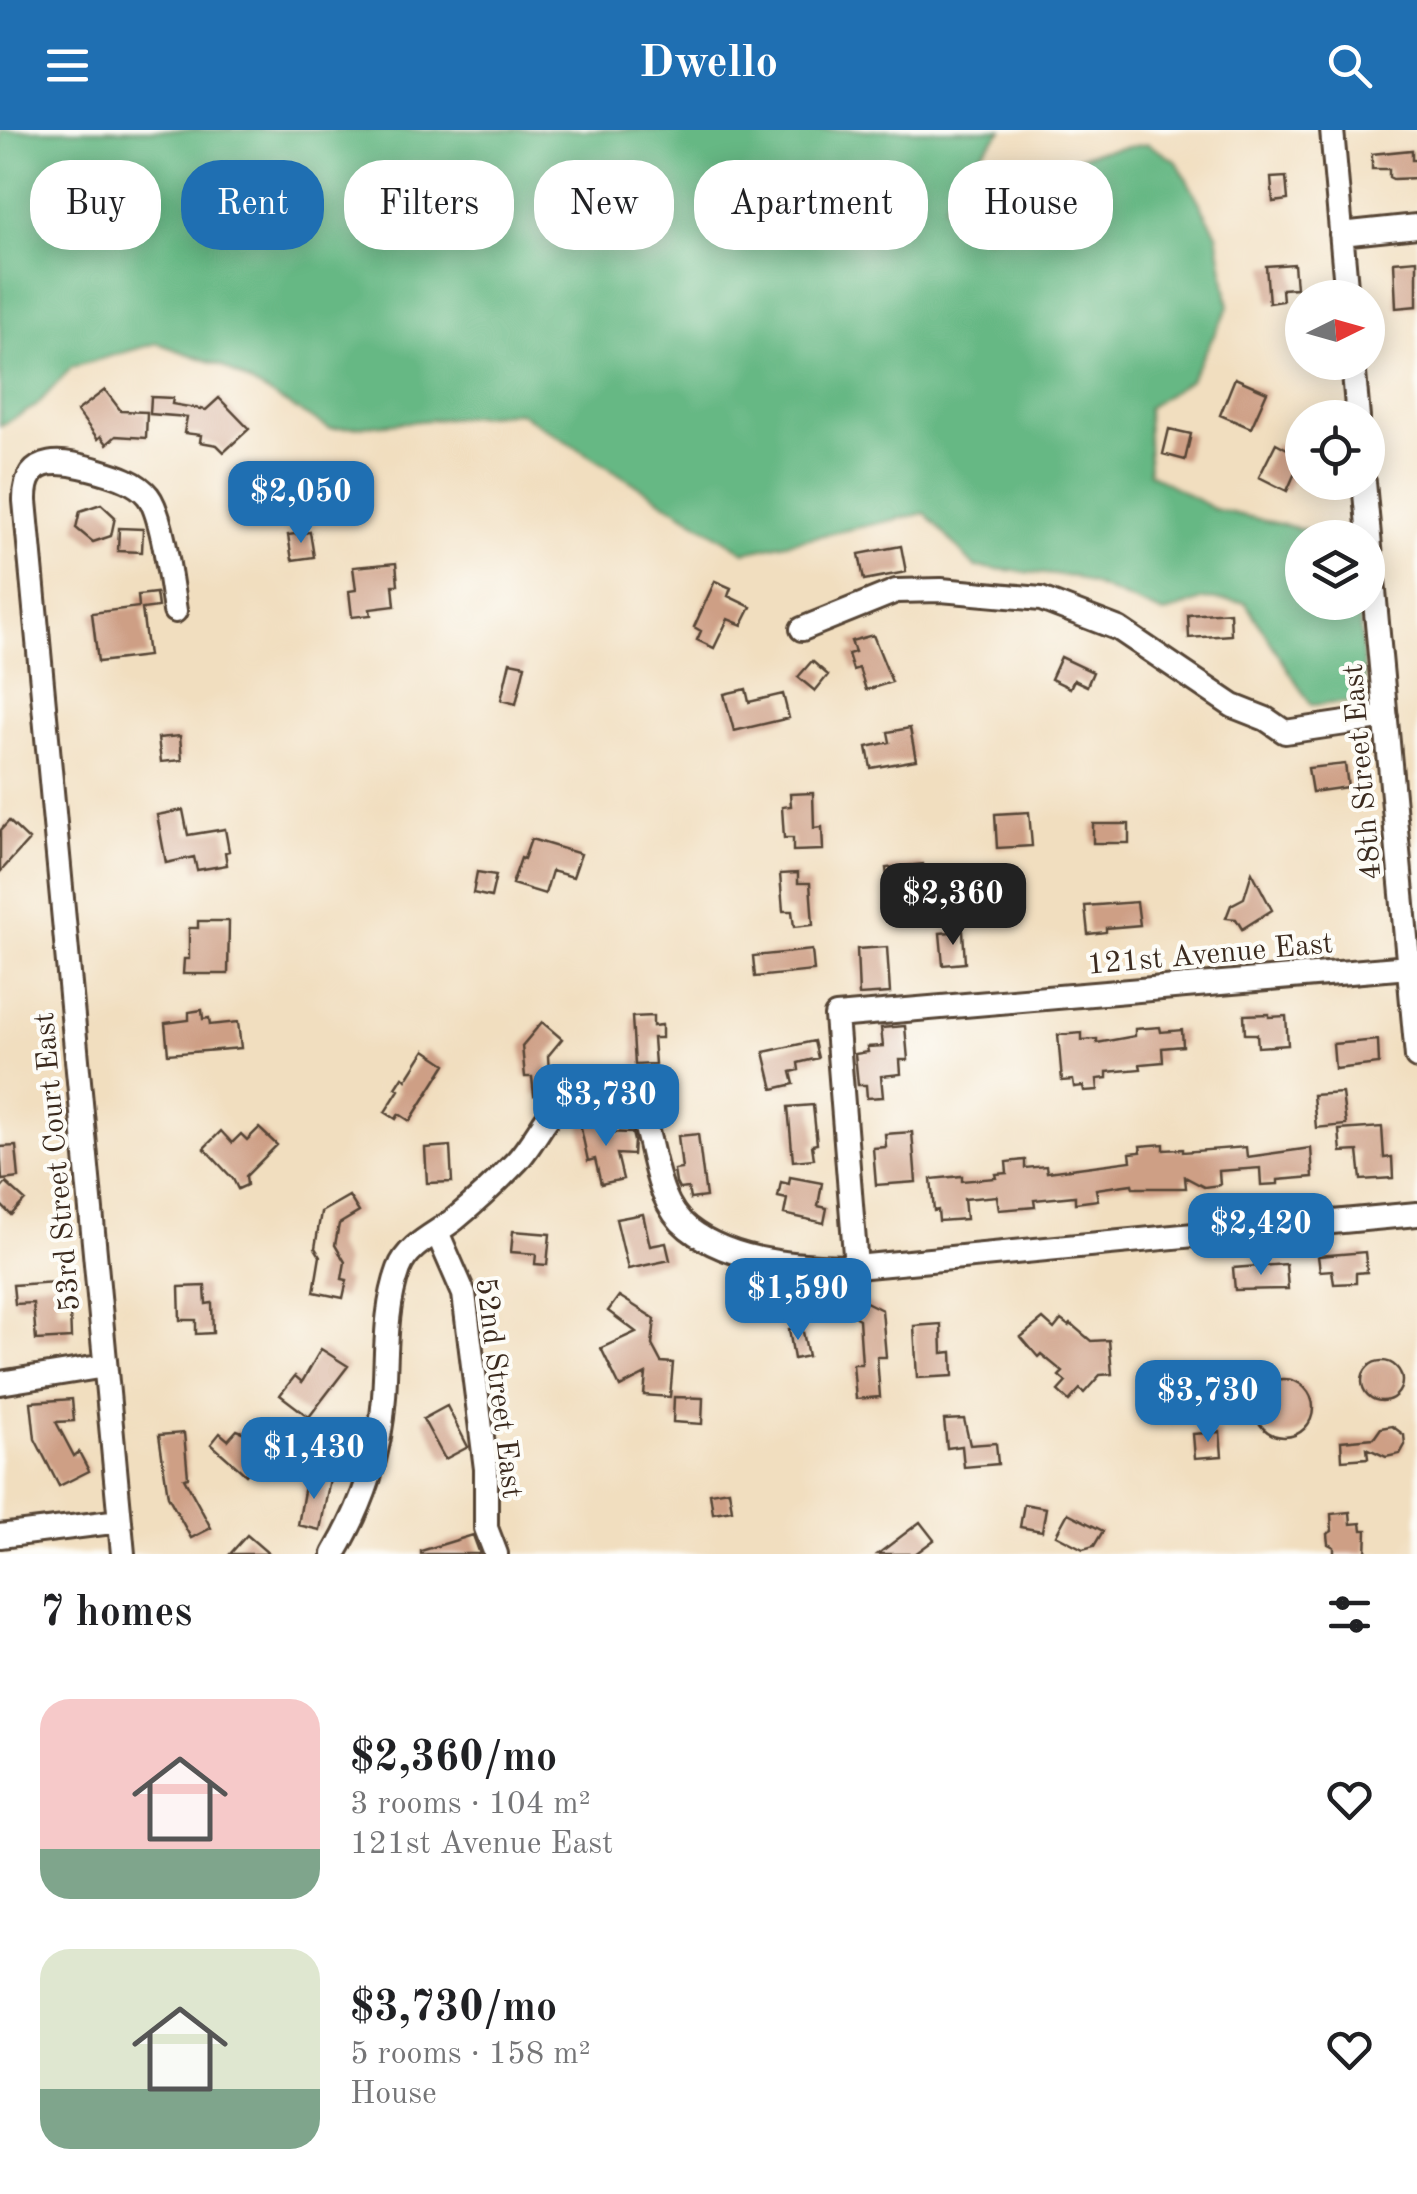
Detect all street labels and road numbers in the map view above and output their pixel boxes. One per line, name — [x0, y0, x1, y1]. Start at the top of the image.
street label: 48th Street East — [1339, 662, 1387, 881]
street label: 121st Avenue East — [1086, 929, 1334, 981]
street label: 53rd Street Court East — [30, 1011, 86, 1313]
street label: 52nd Street East — [470, 1276, 526, 1500]

